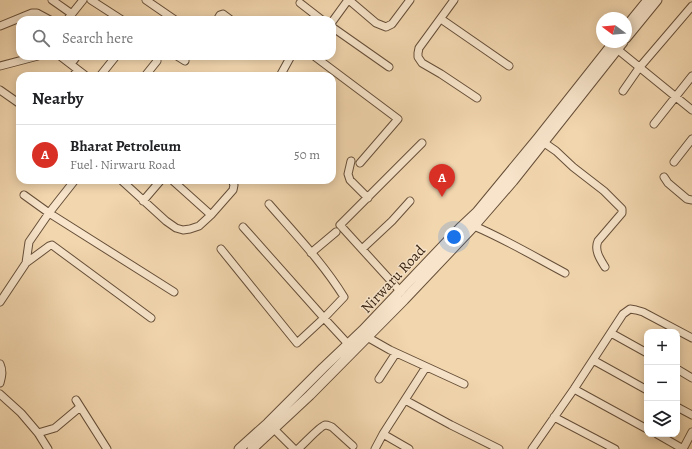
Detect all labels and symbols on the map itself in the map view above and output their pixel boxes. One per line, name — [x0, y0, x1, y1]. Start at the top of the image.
north arrow — [596, 12, 632, 48]
pin: A — [429, 164, 455, 197]
your location — [444, 227, 464, 247]
street label: Nirwaru Road — [356, 240, 430, 317]

